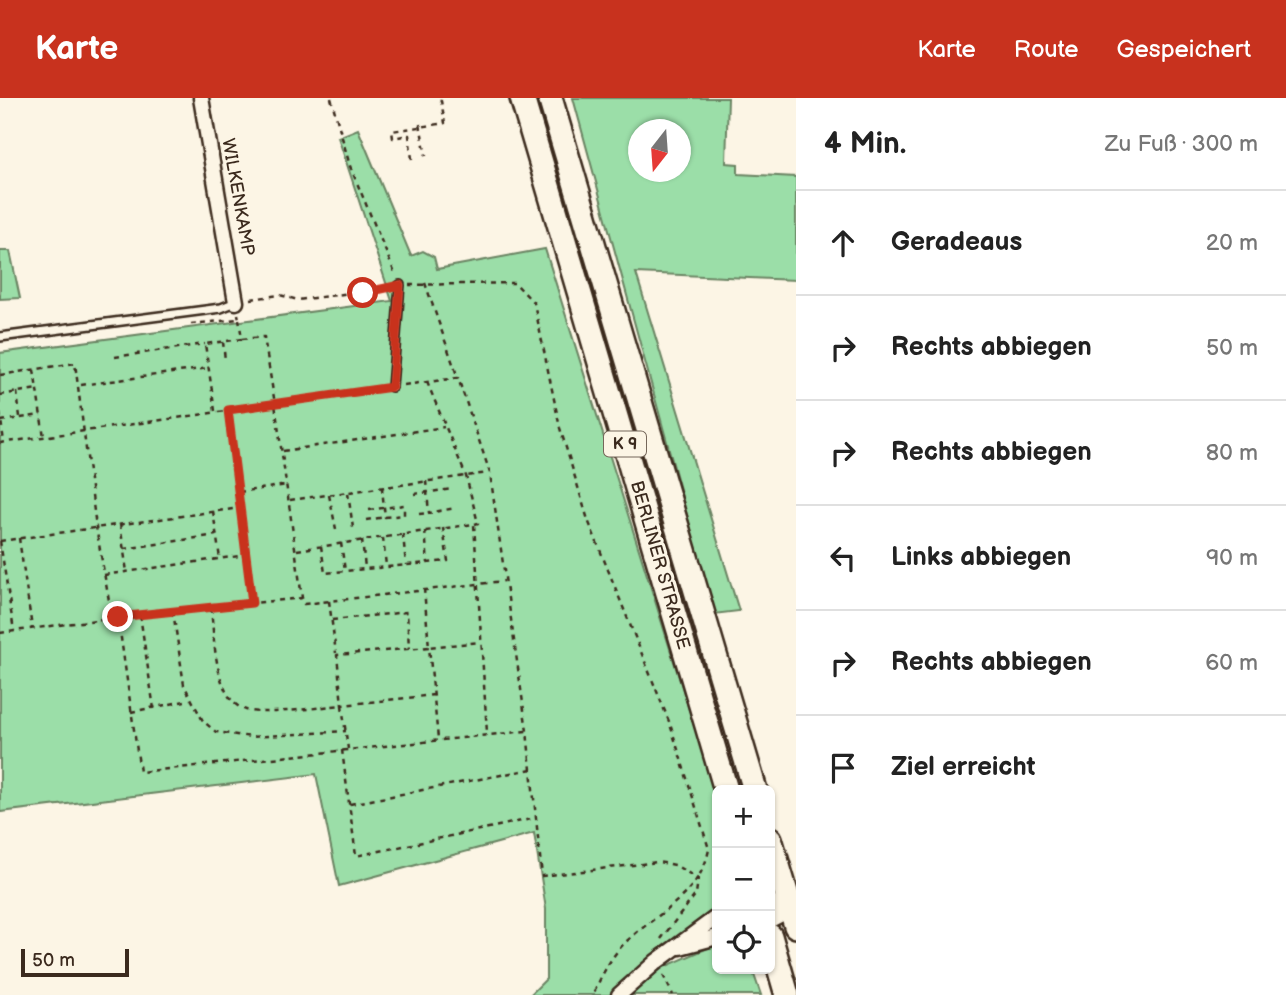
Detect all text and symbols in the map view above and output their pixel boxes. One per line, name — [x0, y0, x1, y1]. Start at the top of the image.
text: Karte — [35, 29, 118, 69]
text: Karte — [917, 35, 976, 64]
text: Route — [1014, 35, 1079, 64]
text: Gespeichert — [1117, 35, 1251, 64]
north arrow — [628, 119, 691, 182]
text: 4 Min. — [824, 126, 906, 162]
text: Zu Fuß · 300 m — [1105, 130, 1258, 158]
street label: WILKENKAMP — [217, 137, 259, 258]
icon: ahead — [824, 224, 862, 262]
text: Geradeaus — [891, 227, 1022, 258]
text: 20 m — [1206, 229, 1258, 257]
route start — [347, 277, 378, 308]
icon: right — [824, 329, 862, 367]
text: Rechts abbiegen — [891, 332, 1092, 363]
text: 50 m — [1206, 334, 1258, 362]
road number: K 9 — [604, 432, 646, 456]
icon: right — [824, 434, 862, 472]
text: Rechts abbiegen — [891, 437, 1092, 468]
text: 80 m — [1206, 439, 1258, 467]
street label: BERLINER STRASSE — [626, 478, 694, 652]
icon: left — [824, 539, 862, 577]
text: Links abbiegen — [891, 542, 1071, 573]
text: 90 m — [1206, 544, 1258, 572]
route end — [102, 601, 133, 632]
icon: right — [824, 644, 862, 682]
text: Rechts abbiegen — [891, 647, 1092, 678]
text: 60 m — [1205, 649, 1258, 677]
icon: arrive — [824, 749, 862, 787]
text: Ziel erreicht — [891, 752, 1035, 783]
map controls — [712, 785, 775, 974]
button: + — [712, 785, 775, 848]
button: − — [712, 848, 775, 911]
button: locate — [712, 911, 775, 974]
scale bar — [21, 946, 130, 978]
text: 50 m — [32, 949, 75, 972]

